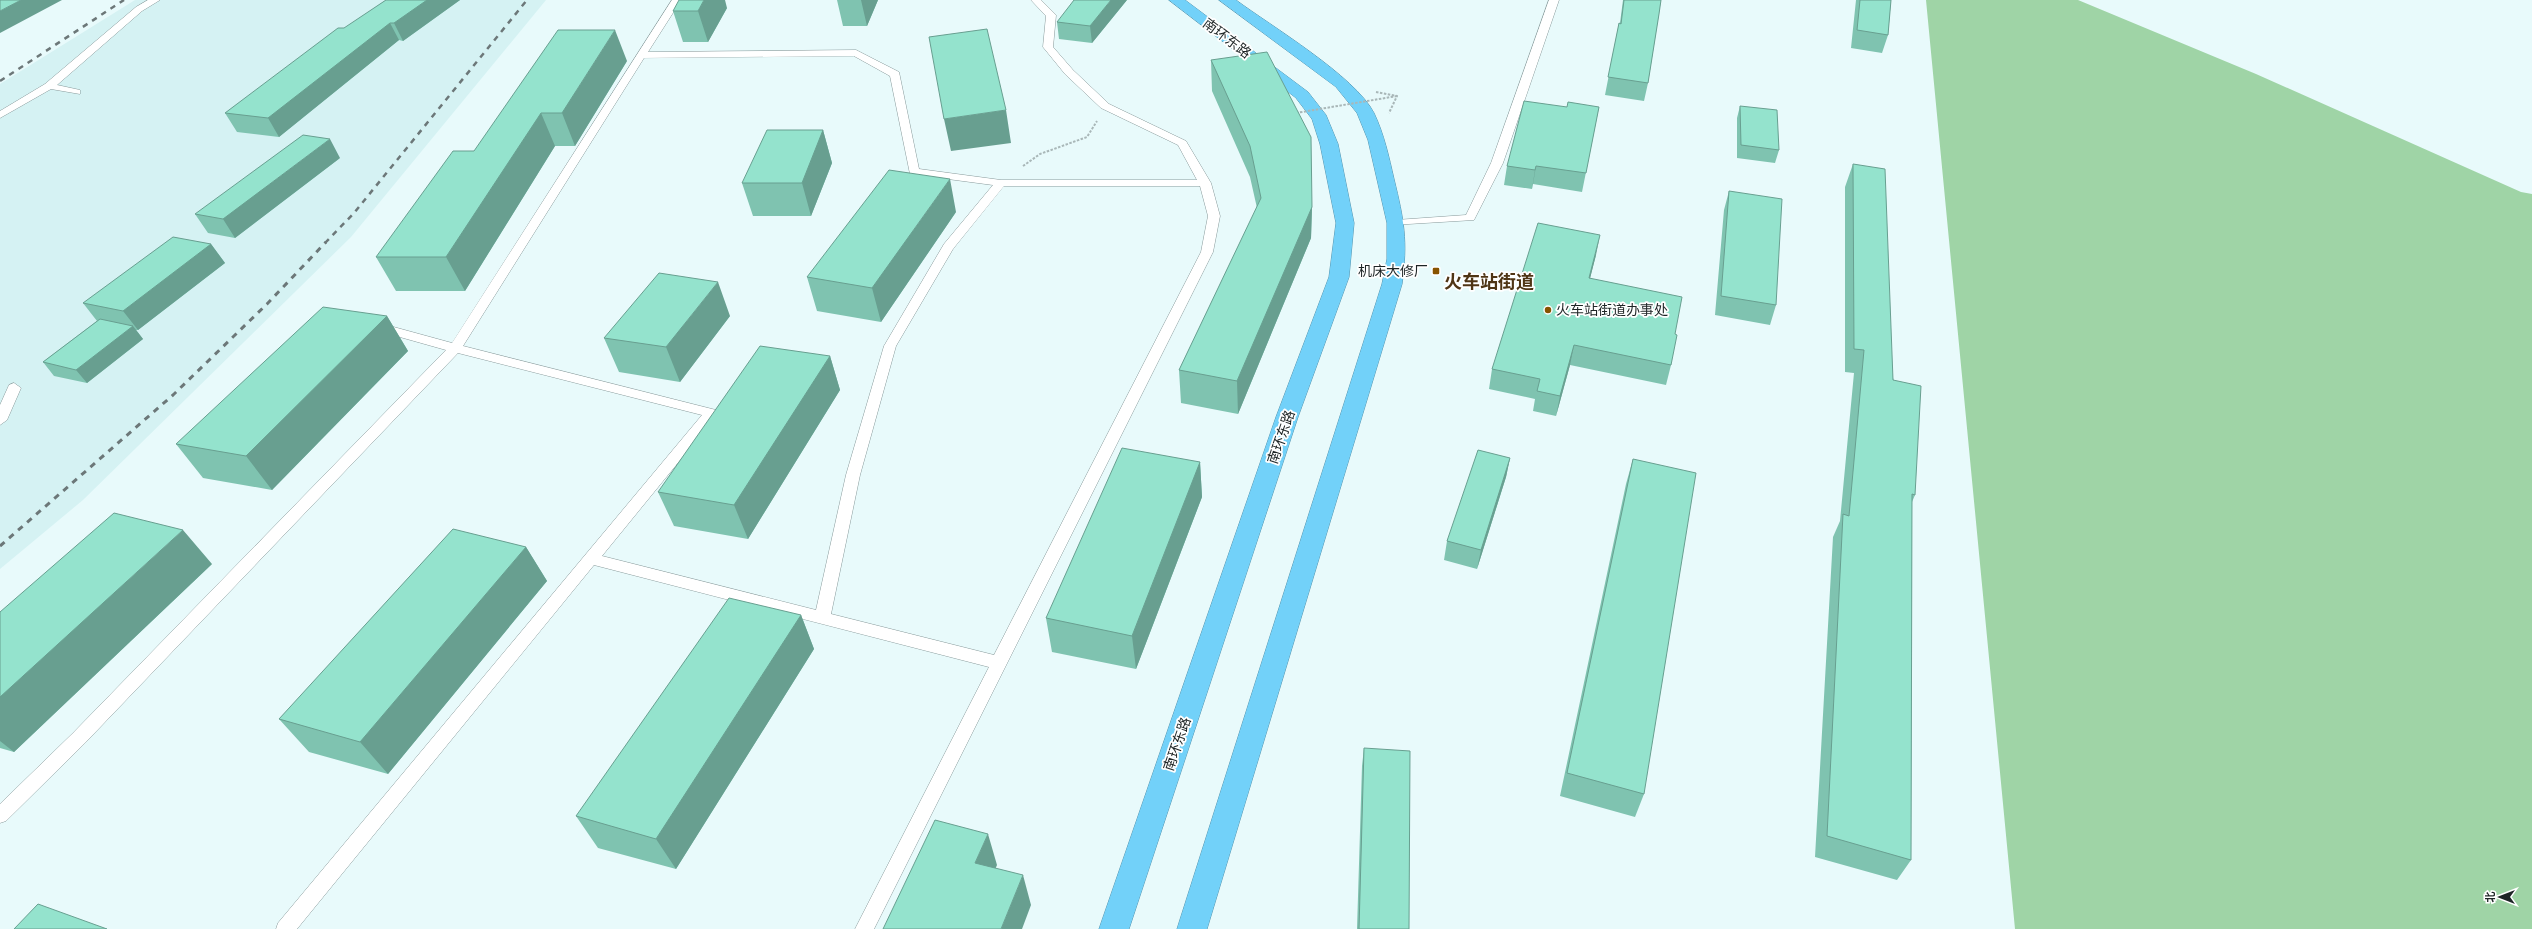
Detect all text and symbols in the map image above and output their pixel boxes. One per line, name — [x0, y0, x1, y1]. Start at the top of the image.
street label: 南环东路 — [1200, 14, 1255, 61]
place label: 机床大修厂 — [1358, 262, 1428, 279]
marker: 机床大修厂 — [1431, 266, 1441, 276]
district label: 火车站街道 — [1444, 270, 1534, 292]
place label: 火车站街道办事处 — [1556, 301, 1668, 318]
marker: 火车站街道办事处 — [1543, 305, 1553, 315]
street label: 南环东路 — [1263, 408, 1298, 466]
street label: 南环东路 — [1159, 715, 1194, 773]
north arrow — [2480, 877, 2520, 917]
text: 北 — [2483, 892, 2496, 903]

